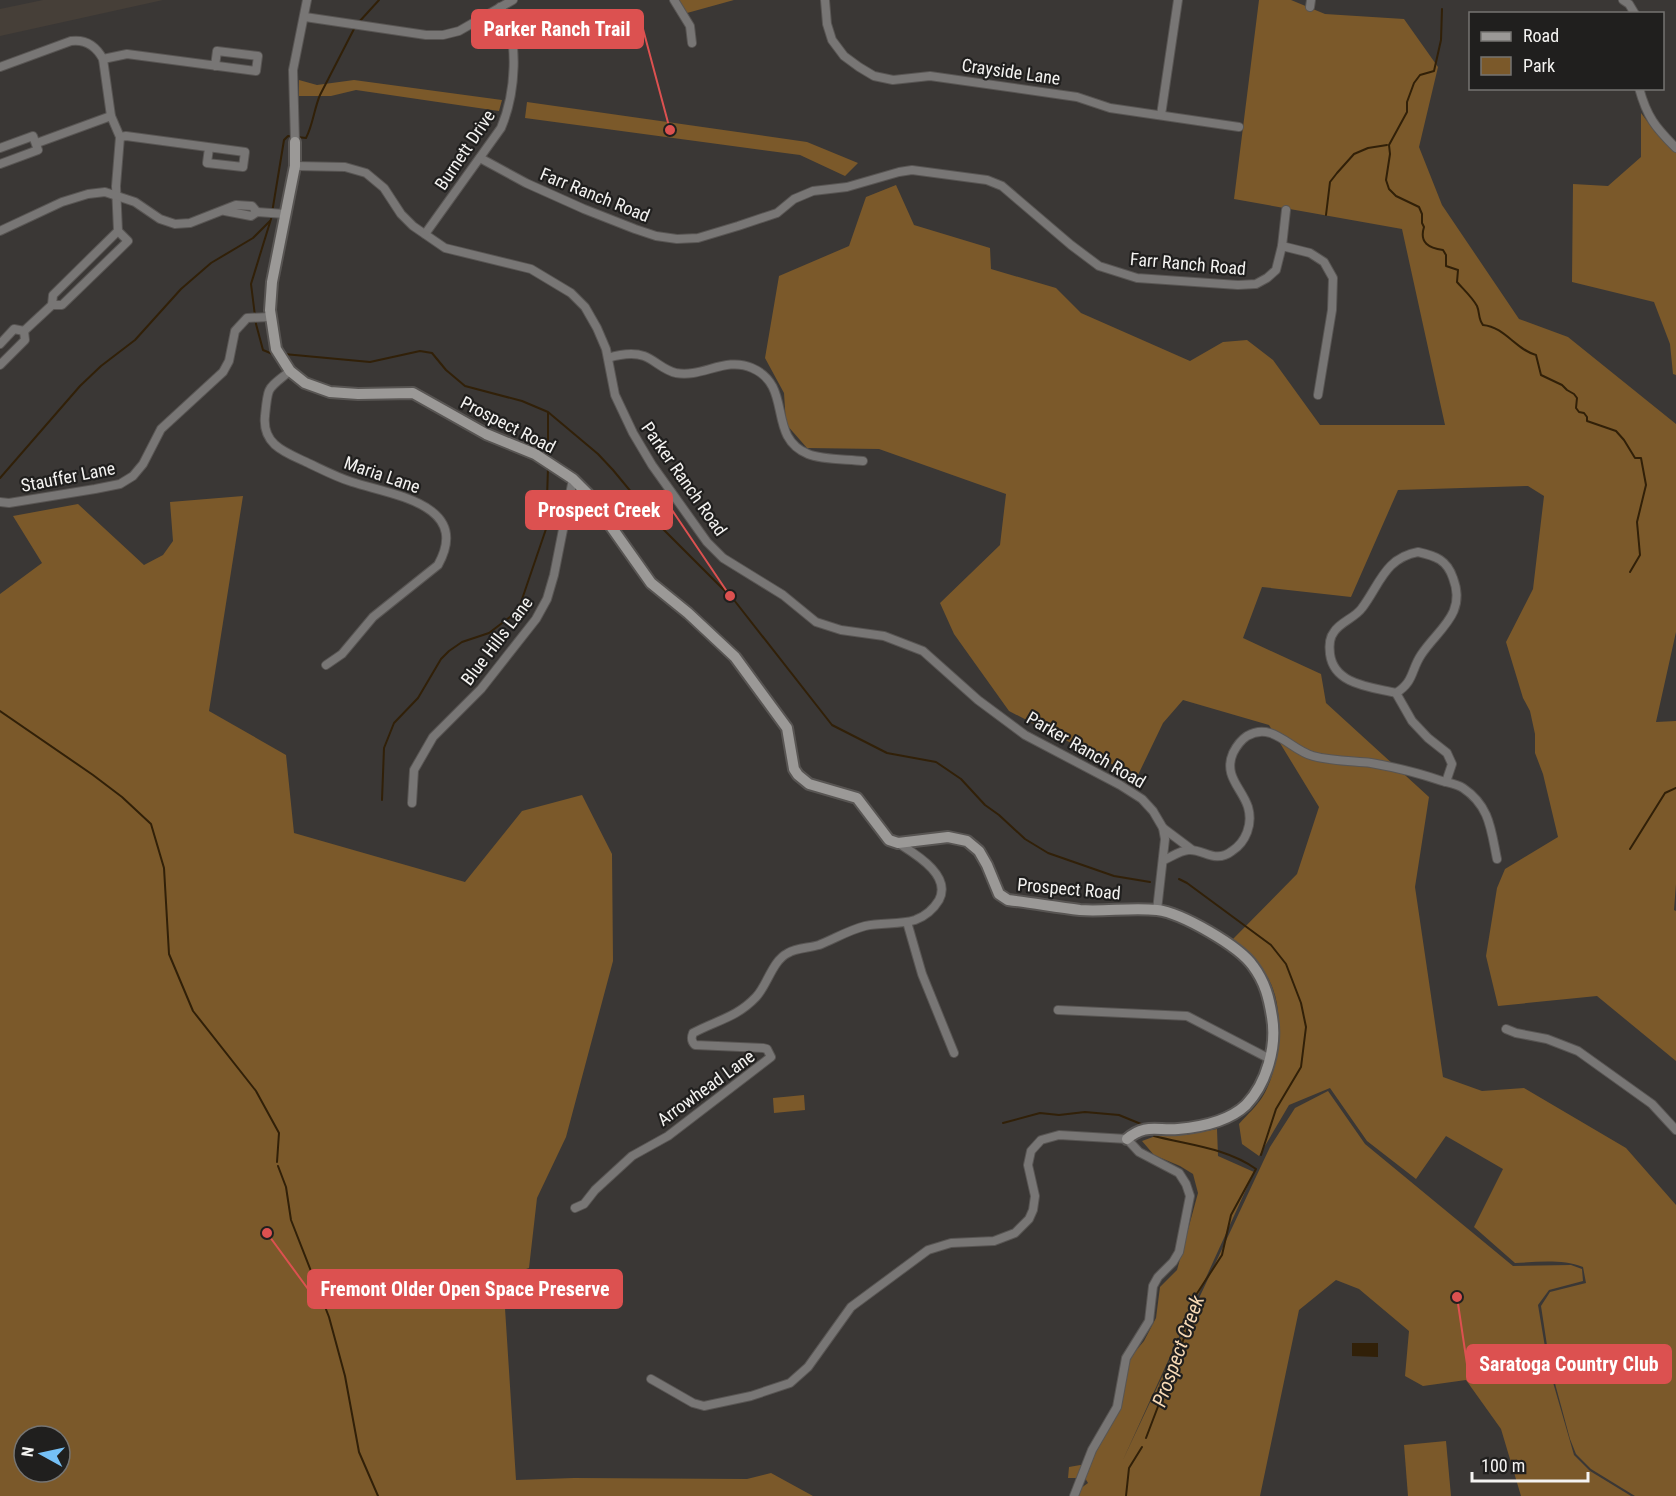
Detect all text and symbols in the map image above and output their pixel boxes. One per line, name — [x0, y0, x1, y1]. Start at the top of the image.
callout: Parker Ranch Trail — [472, 10, 643, 48]
legend — [1469, 12, 1664, 90]
text: Parker Ranch Trail — [484, 17, 630, 41]
text: Road — [1523, 25, 1559, 46]
street label: Crayside Lane — [960, 54, 1062, 89]
text: Park — [1523, 55, 1555, 76]
street label: Burnett Drive — [430, 106, 499, 194]
street label: Farr Ranch Road — [537, 163, 653, 226]
street label: Farr Ranch Road — [1129, 248, 1247, 279]
street label: Prospect Road — [457, 392, 559, 457]
street label: Parker Ranch Road — [637, 418, 731, 540]
street label: Maria Lane — [341, 452, 423, 497]
street label: Stauffer Lane — [19, 457, 117, 496]
callout: Prospect Creek — [526, 491, 672, 529]
text: Prospect Creek — [538, 498, 661, 522]
street label: Blue Hills Lane — [456, 592, 537, 689]
street label: Parker Ranch Road — [1023, 707, 1150, 792]
street label: Prospect Road — [1016, 874, 1122, 903]
street label: Arrowhead Lane — [653, 1045, 758, 1130]
callout: Fremont Older Open Space Preserve — [308, 1270, 622, 1308]
text: Fremont Older Open Space Preserve — [320, 1277, 610, 1301]
water label: Prospect Creek — [1147, 1291, 1210, 1410]
callout: Saratoga Country Club — [1467, 1345, 1671, 1383]
text: Saratoga Country Club — [1479, 1352, 1659, 1376]
north arrow — [12, 1424, 72, 1484]
scale bar — [1472, 1445, 1588, 1483]
text: N — [18, 1446, 38, 1458]
text: 100 m — [1481, 1455, 1525, 1476]

